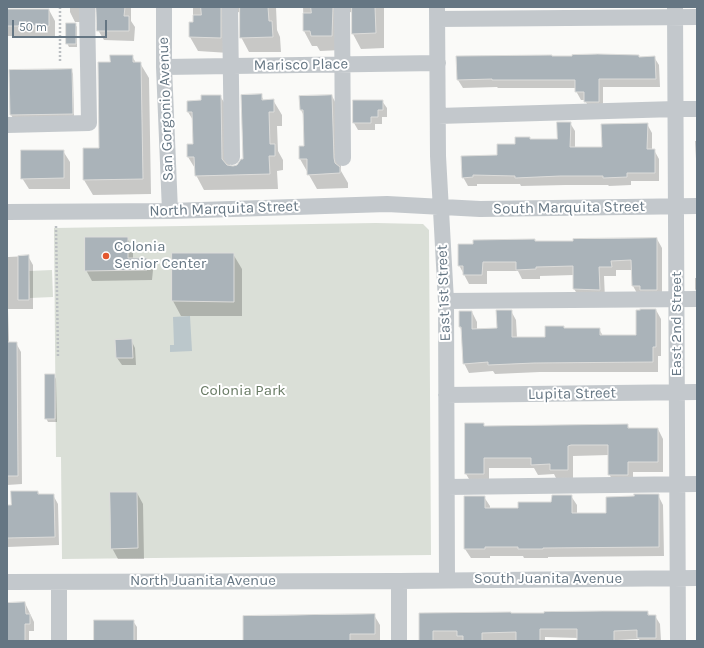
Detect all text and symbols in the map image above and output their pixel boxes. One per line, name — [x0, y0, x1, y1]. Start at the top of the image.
scale bar — [14, 12, 109, 38]
text: 50 m — [19, 20, 47, 34]
street label: San Gorgonio Avenue — [154, 37, 178, 181]
street label: Marisco Place — [254, 55, 348, 75]
street label: North Marquita Street — [149, 197, 299, 221]
street label: South Marquita Street — [493, 198, 645, 218]
place label: Colonia Senior Center — [114, 238, 206, 273]
street label: East 1st Street — [433, 244, 455, 342]
marker: Colonia Senior Center — [101, 251, 111, 261]
street label: East 2nd Street — [668, 271, 686, 377]
park label: Colonia Park — [200, 382, 286, 400]
street label: Lupita Street — [528, 384, 616, 404]
street label: South Juanita Avenue — [474, 570, 622, 588]
street label: North Juanita Avenue — [130, 572, 276, 590]

